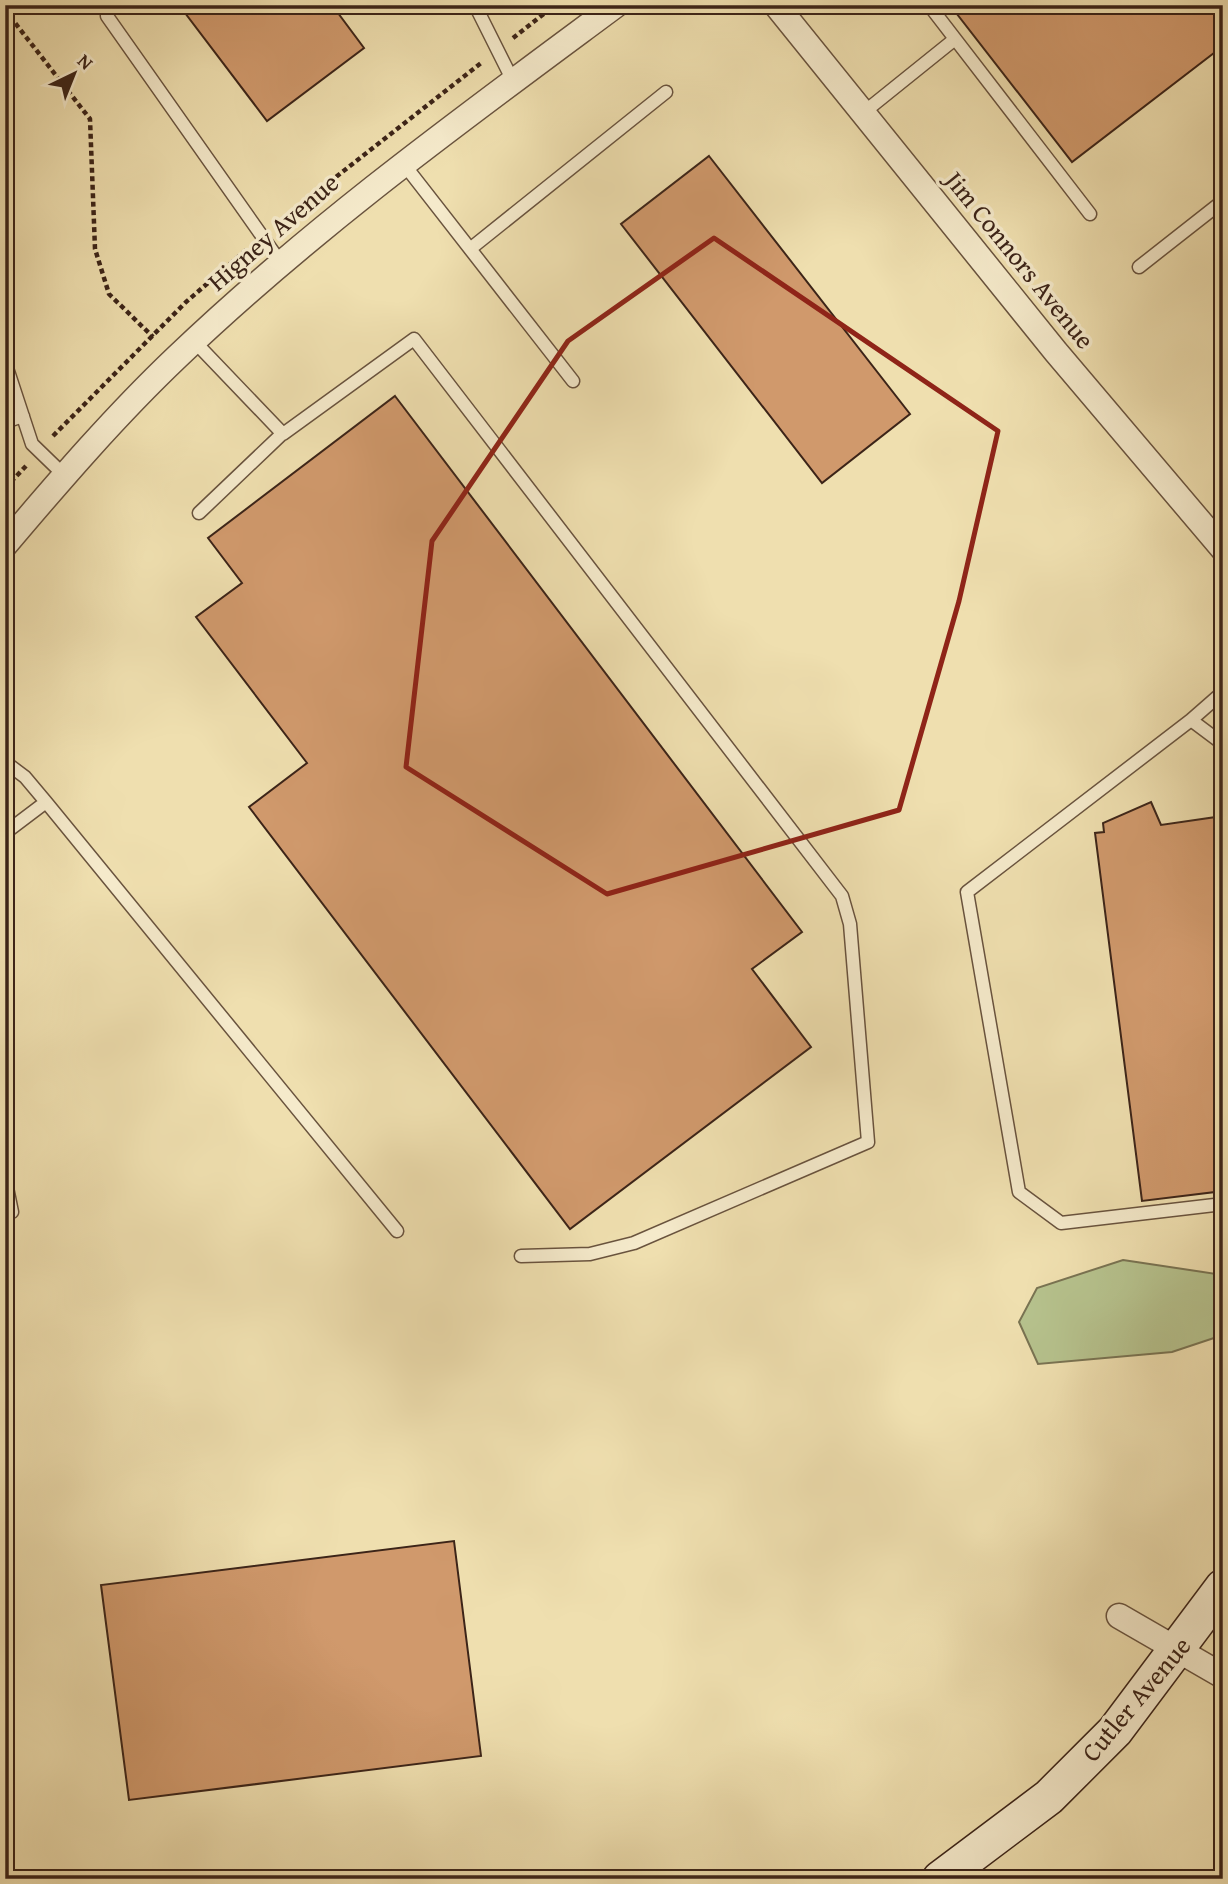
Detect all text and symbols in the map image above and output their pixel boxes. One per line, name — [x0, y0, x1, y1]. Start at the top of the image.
north arrow — [38, 38, 108, 108]
text: N — [71, 47, 100, 76]
street label: Jim Connors Avenue — [934, 160, 1104, 357]
street label: Higney Avenue — [198, 163, 347, 300]
street label: Cutler Avenue — [1071, 1627, 1200, 1770]

